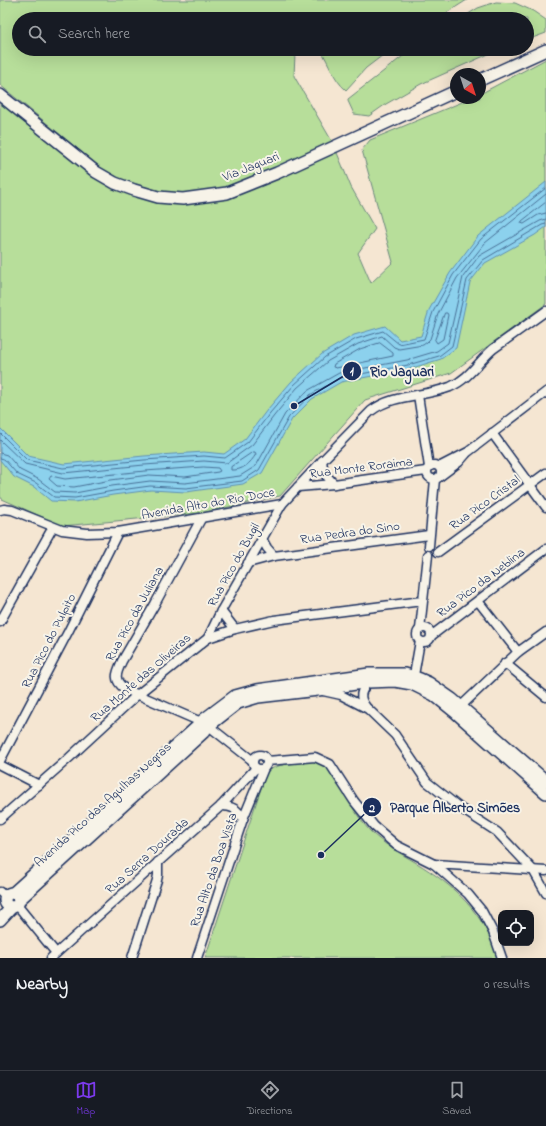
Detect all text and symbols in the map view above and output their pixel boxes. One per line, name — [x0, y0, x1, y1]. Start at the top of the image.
search box — [12, 12, 534, 56]
icon: search — [26, 23, 48, 45]
text: Search here — [58, 23, 130, 45]
north arrow — [450, 68, 486, 104]
street label: Via Jaguari — [219, 147, 282, 188]
callout: Rio Jaguari — [342, 358, 442, 384]
text: Rio Jaguari — [369, 362, 435, 385]
text: 1 — [350, 363, 354, 381]
street label: Rua Monte Roraima — [308, 452, 414, 484]
street label: Rua Pico Cristal — [446, 471, 524, 535]
street label: Avenida Alto do Rio Doce — [140, 483, 276, 525]
street label: Rua Pedra do Sino — [299, 517, 401, 549]
street label: Rua Pico do Bugil — [203, 519, 266, 611]
street label: Rua Pico da Neblina — [433, 543, 529, 623]
street label: Rua Pico da Juliana — [101, 563, 169, 665]
street label: Rua Pico do Pulpito — [17, 590, 81, 692]
street label: Rua Monte das Oliveiras — [87, 629, 196, 727]
street label: Avenida Pico das Agulhas Negras — [30, 738, 177, 873]
callout: Parque Alberto Simões — [362, 794, 528, 820]
text: Parque Alberto Simões — [390, 798, 520, 819]
text: 2 — [368, 800, 375, 818]
street label: Rua Alto da Boa Vista — [186, 810, 242, 930]
street label: Rua Serra Dourada — [101, 813, 193, 899]
map controls — [498, 910, 534, 946]
button: locate — [498, 910, 534, 946]
text: Nearby — [16, 972, 68, 997]
text: 0 results — [484, 975, 530, 994]
tab: Map — [75, 1079, 97, 1119]
tab: Directions — [247, 1079, 292, 1119]
tab: Saved — [442, 1079, 471, 1119]

